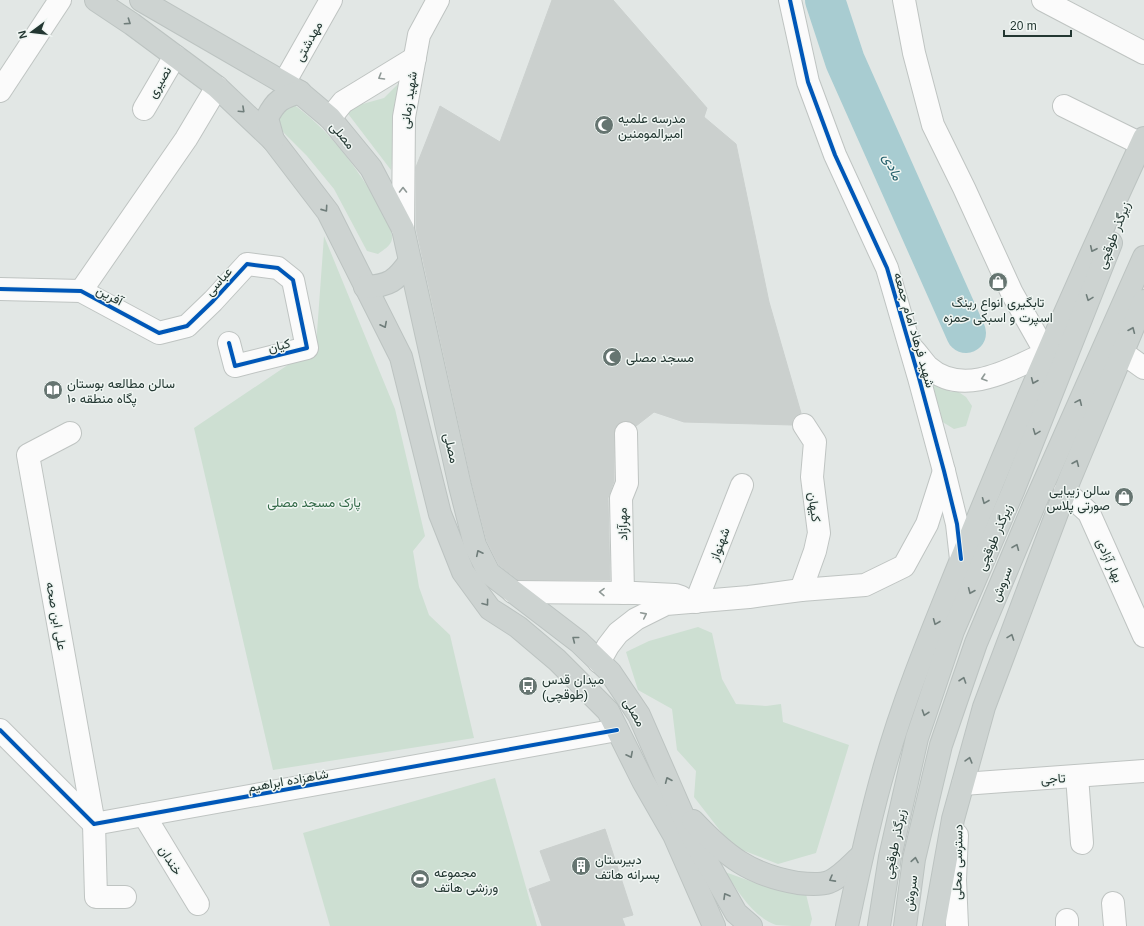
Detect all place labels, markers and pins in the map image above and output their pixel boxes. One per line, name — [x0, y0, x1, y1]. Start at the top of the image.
place label: مدرسه علمیه امیرالمومنین — [618, 111, 686, 142]
mosque icon: مدرسه علمیه امیرالمومنین — [593, 114, 615, 136]
shop icon: تابگیری انواع رینگ اسپرت و اسبکی حمزه — [987, 271, 1009, 293]
place label: تابگیری انواع رینگ اسپرت و اسبکی حمزه — [943, 295, 1053, 327]
mosque icon: مسجد مصلی — [601, 346, 623, 368]
place label: مسجد مصلی — [626, 350, 694, 366]
place label: سالن مطالعه بوستان پگاه منطقه ۱۰ — [67, 376, 175, 408]
library icon: سالن مطالعه بوستان پگاه منطقه ۱۰ — [42, 379, 64, 401]
place label: سالن زیبایی صورتی پلاس — [1047, 483, 1110, 515]
shop icon: سالن زیبایی صورتی پلاس — [1113, 486, 1135, 508]
place label: میدان قدس (طوقچی) — [542, 672, 604, 704]
bus stop icon: میدان قدس (طوقچی) — [517, 675, 539, 697]
place label: دبیرستان پسرانه هاتف — [595, 852, 660, 884]
building icon: دبیرستان پسرانه هاتف — [570, 855, 592, 877]
place label: مجموعه ورزشی هاتف — [434, 865, 498, 896]
sports icon: مجموعه ورزشی هاتف — [409, 868, 431, 890]

